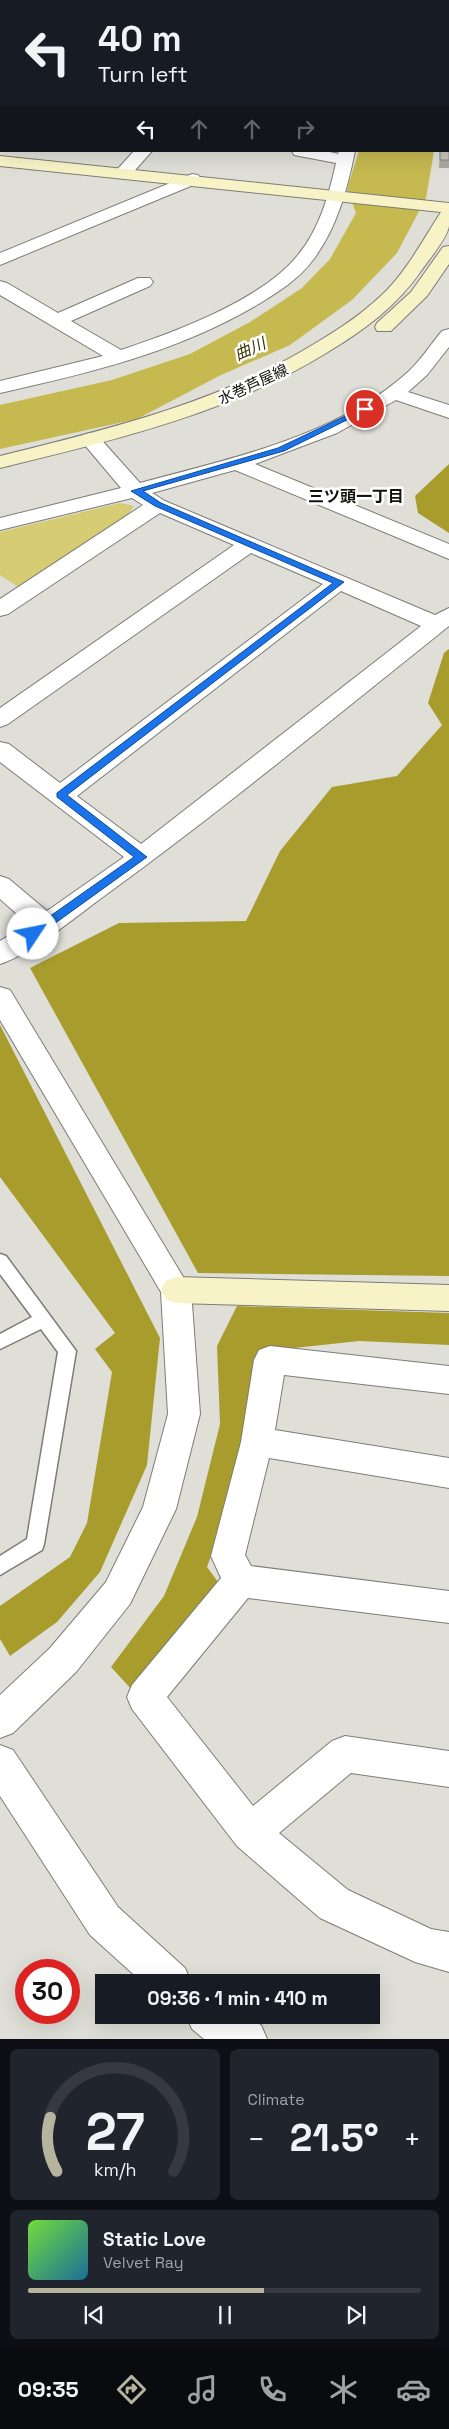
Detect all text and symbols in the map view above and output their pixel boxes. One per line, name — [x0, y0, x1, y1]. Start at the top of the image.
text: 40 m — [98, 17, 182, 61]
icon: left — [15, 20, 80, 85]
text: Turn left — [98, 60, 188, 88]
icon: left — [132, 115, 160, 143]
icon: ahead — [185, 115, 213, 143]
icon: ahead — [238, 115, 266, 143]
icon: right — [291, 115, 319, 143]
water label: 曲川 — [231, 332, 271, 365]
street label: 水巻芦屋線 — [215, 360, 291, 408]
pin — [344, 388, 386, 430]
icon: arrive — [351, 395, 379, 423]
district label: 三ツ頭一丁目 — [308, 486, 404, 507]
position arrow — [6, 907, 58, 959]
speed limit sign: 30 — [15, 1959, 80, 2024]
text: 09:36 · 1 min · 410 m — [147, 1986, 328, 2011]
text: Climate — [248, 2089, 305, 2110]
text: 27 — [85, 2099, 144, 2165]
text: 21.5° — [290, 2114, 379, 2162]
text: − — [248, 2121, 265, 2157]
text: + — [404, 2121, 421, 2157]
text: km/h — [93, 2158, 136, 2181]
text: Static Love — [103, 2227, 206, 2252]
text: Velvet Ray — [103, 2252, 184, 2273]
icon: previous — [80, 2301, 108, 2329]
icon: pause — [211, 2301, 239, 2329]
icon: next — [342, 2301, 370, 2329]
icon: directions — [114, 2372, 149, 2407]
icon: music — [185, 2372, 220, 2407]
icon: phone — [255, 2372, 290, 2407]
icon: climate — [326, 2372, 361, 2407]
icon: car — [396, 2372, 431, 2407]
text: 09:35 — [18, 2375, 79, 2403]

